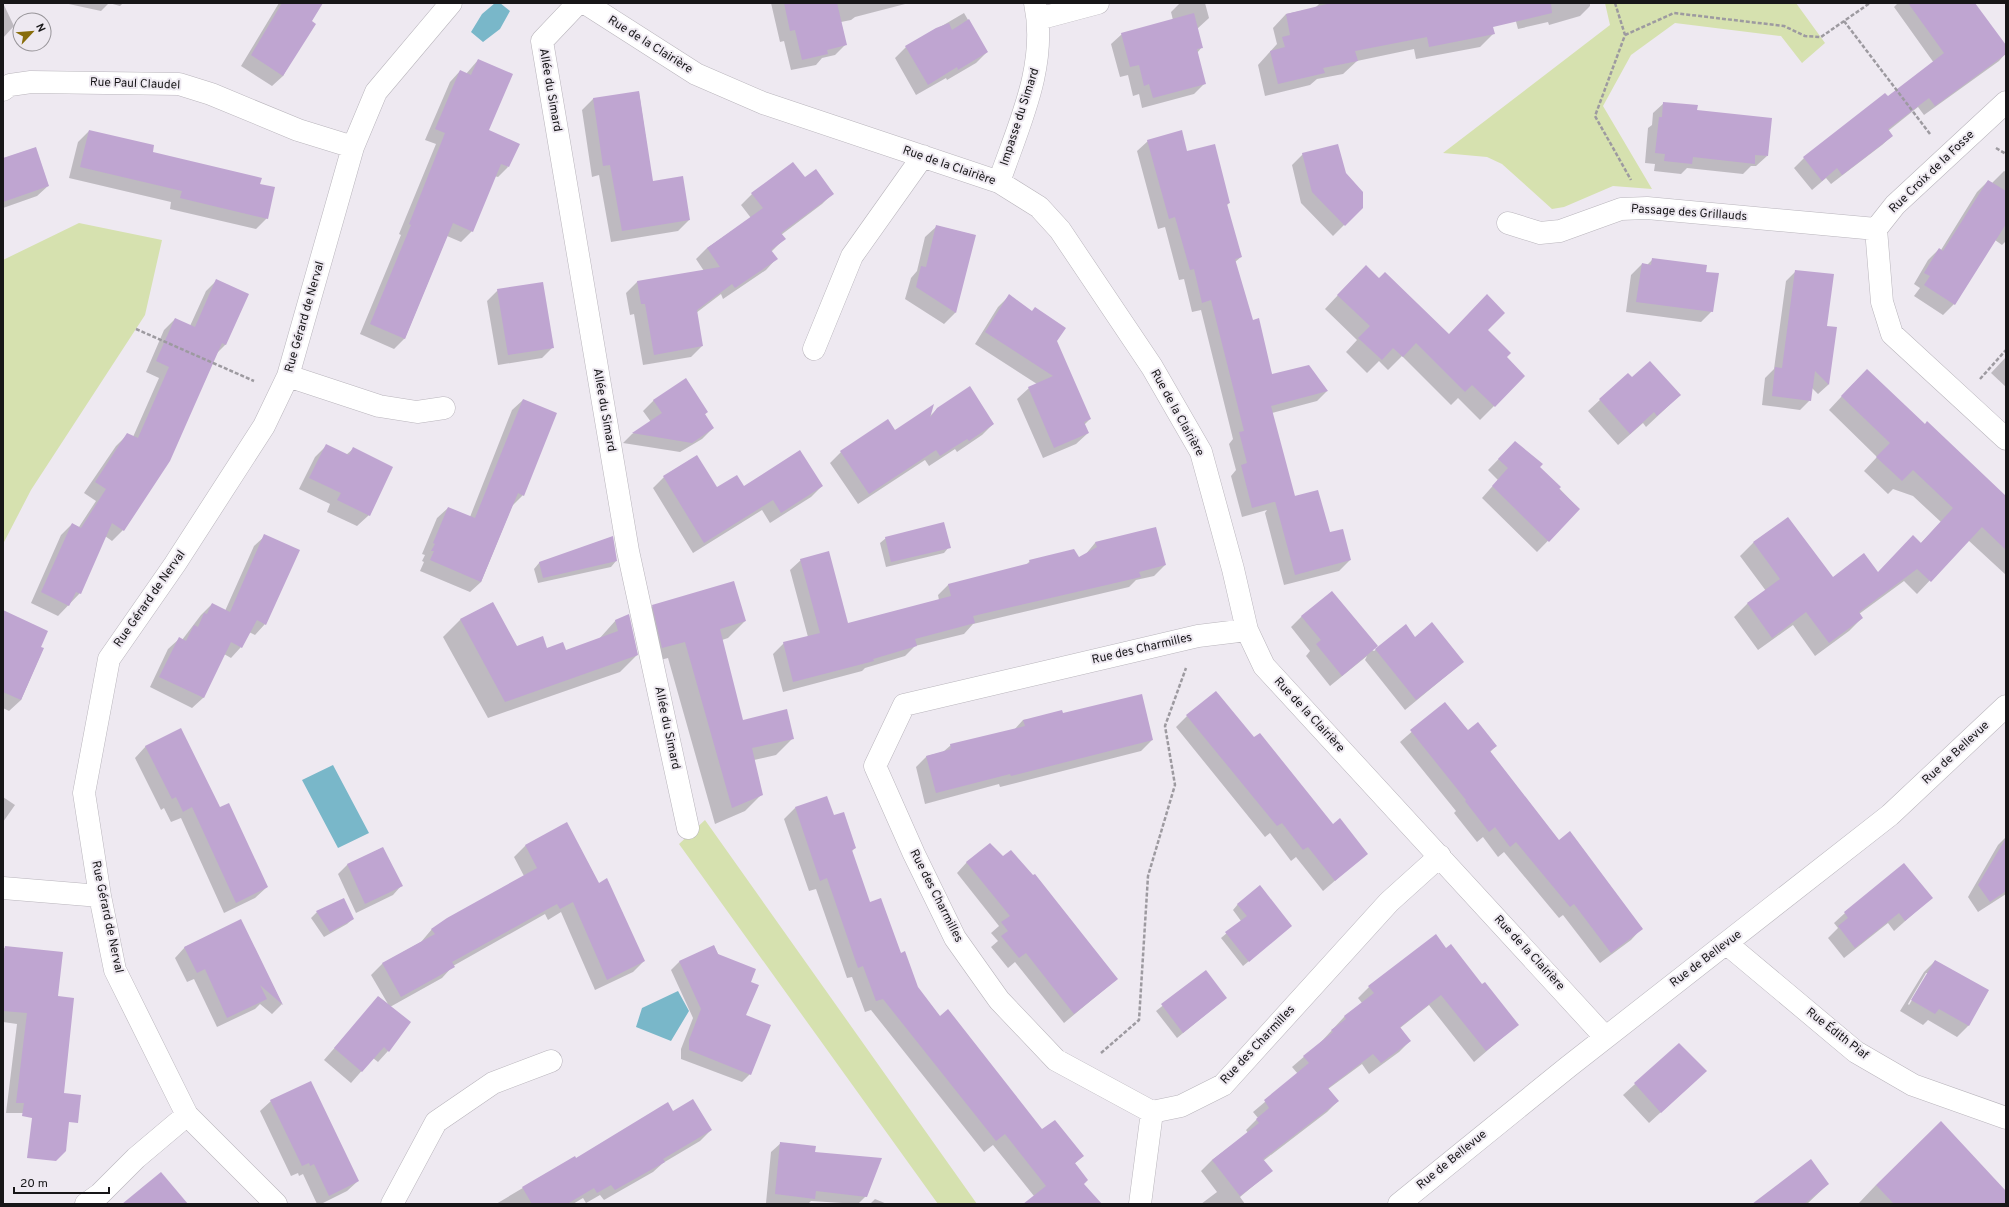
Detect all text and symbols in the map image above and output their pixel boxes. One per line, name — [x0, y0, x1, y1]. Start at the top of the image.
north arrow — [12, 12, 52, 52]
street label: Rue de la Clairière — [605, 12, 695, 78]
text: N — [32, 21, 48, 35]
street label: Allée du Simard — [535, 47, 565, 133]
street label: Impasse du Simard — [997, 66, 1043, 168]
street label: Rue Paul Claudel — [90, 74, 180, 94]
street label: Rue Croix de la Fosse — [1886, 127, 1978, 217]
street label: Rue de la Clairière — [900, 143, 998, 189]
street label: Passage des Grillauds — [1630, 201, 1748, 225]
street label: Rue Gérard de Nerval — [282, 260, 328, 374]
street label: Allée du Simard — [589, 367, 619, 453]
street label: Rue de la Clairière — [1146, 367, 1208, 459]
street label: Rue Gérard de Nerval — [111, 547, 189, 651]
street label: Rue des Charmilles — [1090, 630, 1194, 668]
street label: Rue de la Clairière — [1270, 674, 1348, 756]
street label: Allée du Simard — [650, 685, 684, 771]
street label: Rue de Bellevue — [1919, 718, 1993, 788]
street label: Rue des Charmilles — [906, 847, 966, 945]
street label: Rue Gérard de Nerval — [87, 859, 127, 975]
street label: Rue de la Clairière — [1490, 912, 1568, 994]
street label: Rue de Bellevue — [1667, 927, 1745, 991]
street label: Rue des Charmilles — [1217, 1002, 1299, 1088]
street label: Rue Édith Piaf — [1802, 1005, 1872, 1063]
street label: Rue de Bellevue — [1414, 1127, 1490, 1193]
scale bar — [14, 1169, 109, 1195]
text: 20 m — [20, 1176, 48, 1192]

